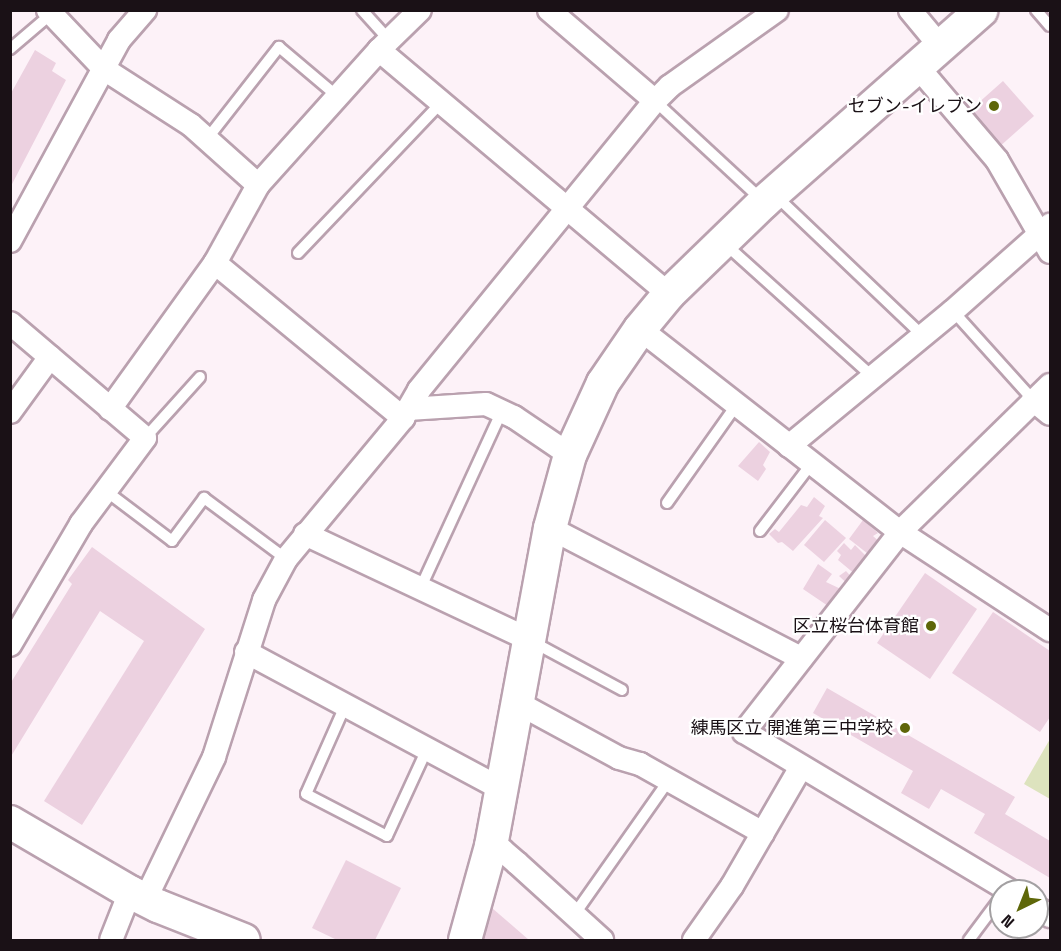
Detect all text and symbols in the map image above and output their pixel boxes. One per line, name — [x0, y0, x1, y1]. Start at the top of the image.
place label: セブン-イレブン — [848, 95, 982, 117]
marker: セブン-イレブン — [987, 99, 1001, 113]
place label: 区立桜台体育館 — [793, 615, 919, 637]
marker: 区立桜台体育館 — [924, 619, 938, 633]
place label: 練馬区立 開進第三中学校 — [690, 717, 893, 739]
marker: 練馬区立 開進第三中学校 — [898, 721, 912, 735]
north arrow — [989, 879, 1049, 939]
text: N — [997, 910, 1019, 932]

